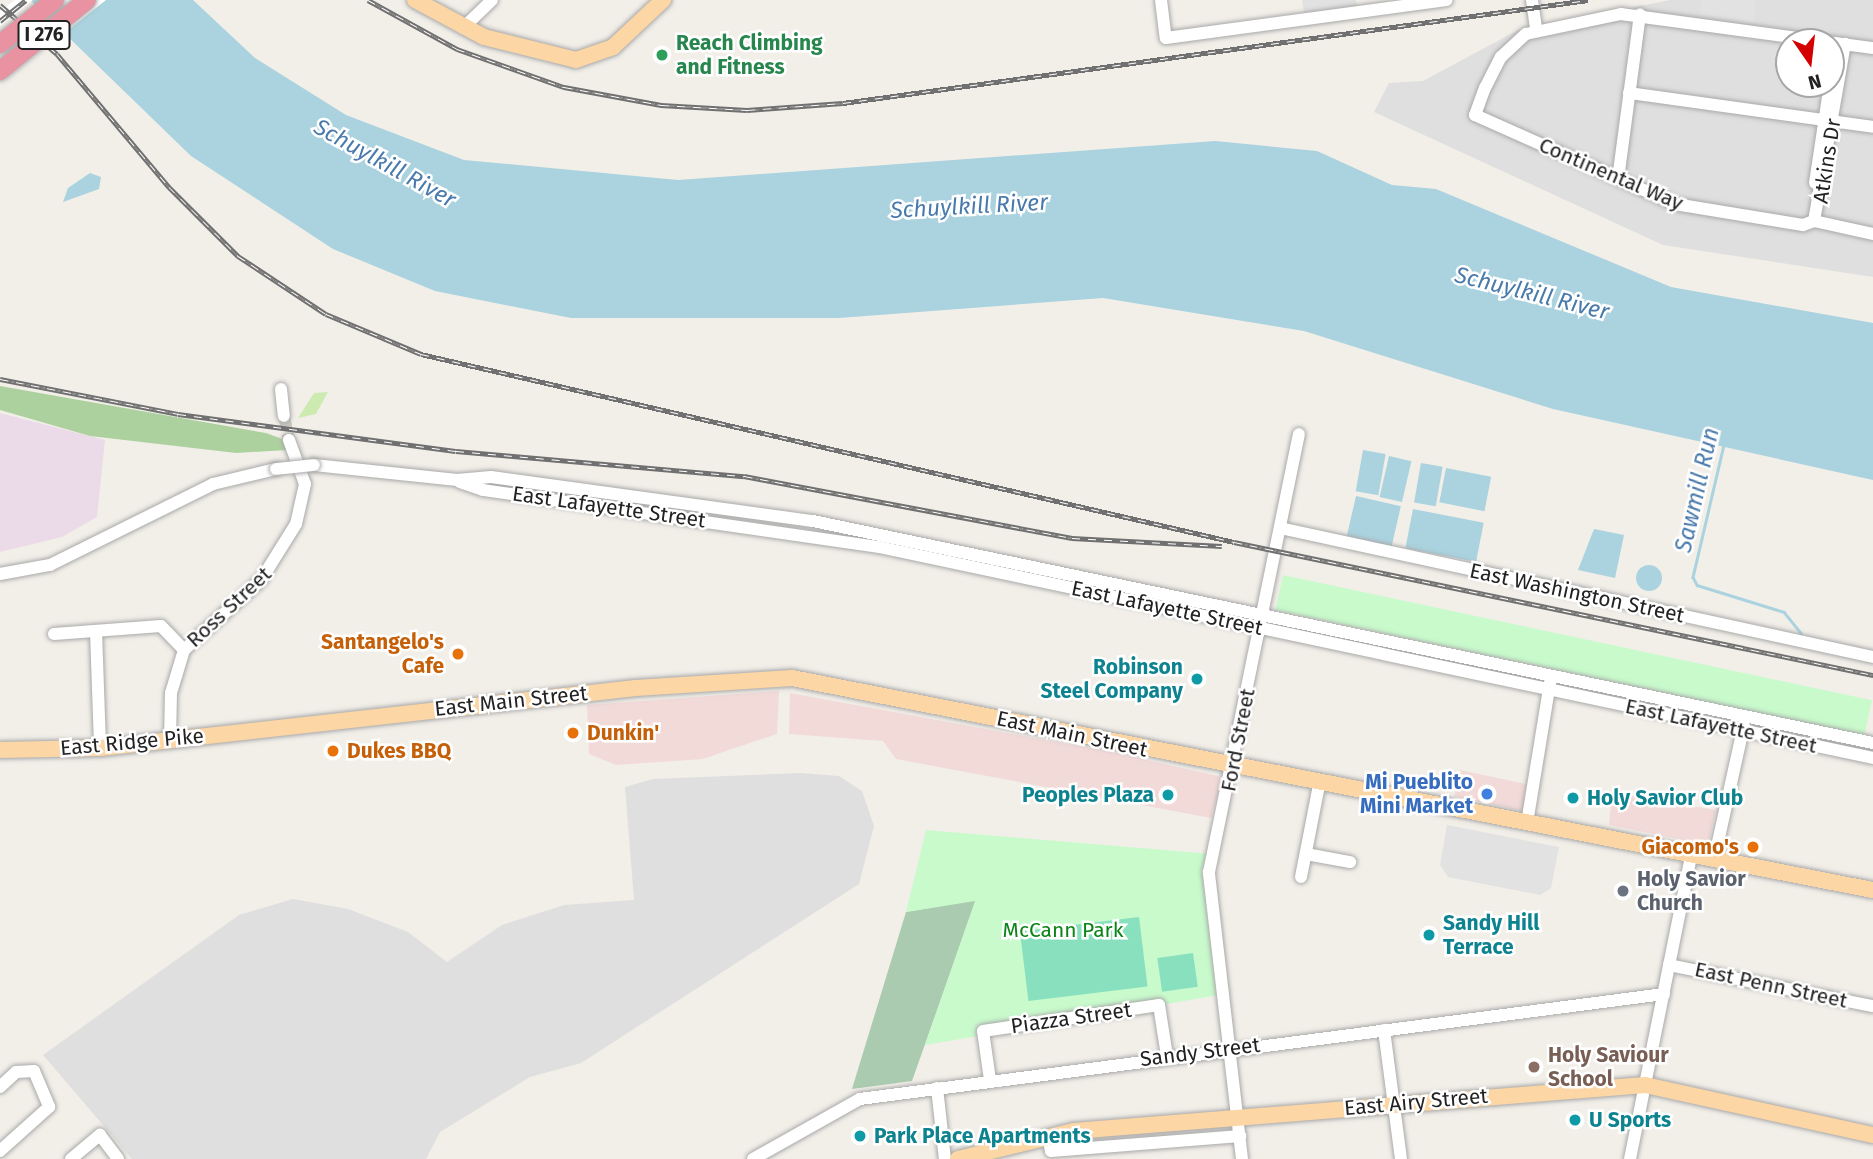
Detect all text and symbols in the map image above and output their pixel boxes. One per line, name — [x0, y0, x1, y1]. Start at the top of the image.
road number: I 276 — [16, 20, 72, 50]
north arrow — [1775, 28, 1845, 98]
place label: Reach Climbing and Fitness — [676, 30, 823, 80]
marker: Reach Climbing and Fitness — [654, 47, 670, 63]
text: N — [1806, 69, 1824, 95]
water label: Schuylkill River — [309, 113, 461, 213]
street label: Atkins Dr — [1808, 117, 1846, 205]
street label: Continental Way — [1535, 132, 1687, 216]
water label: Schuylkill River — [890, 188, 1048, 224]
water label: Schuylkill River — [1452, 261, 1612, 325]
water label: Sawmill Run — [1669, 425, 1725, 555]
street label: East Lafayette Street — [511, 481, 707, 533]
street label: East Washington Street — [1467, 558, 1687, 628]
street label: Ross Street — [181, 561, 277, 653]
street label: East Lafayette Street — [1069, 575, 1265, 641]
place label: Santangelo's Cafe — [321, 629, 444, 679]
marker: Santangelo's Cafe — [450, 646, 466, 662]
place label: Robinson Steel Company — [1040, 654, 1183, 704]
marker: Robinson Steel Company — [1189, 671, 1205, 687]
street label: East Main Street — [433, 680, 589, 722]
street label: Ford Street — [1216, 686, 1260, 794]
street label: East Lafayette Street — [1623, 693, 1819, 759]
street label: East Main Street — [994, 706, 1150, 762]
place label: Dunkin' — [587, 720, 659, 746]
street label: East Ridge Pike — [59, 723, 205, 761]
marker: Dunkin' — [565, 725, 581, 741]
place label: Dukes BBQ — [347, 738, 451, 764]
marker: Dukes BBQ — [325, 743, 341, 759]
place label: Mi Pueblito Mini Market — [1360, 769, 1473, 819]
place label: Peoples Plaza — [1022, 782, 1154, 808]
place label: Holy Savior Club — [1587, 785, 1743, 811]
marker: Mi Pueblito Mini Market — [1479, 786, 1495, 802]
marker: Peoples Plaza — [1160, 787, 1176, 803]
marker: Holy Savior Club — [1565, 790, 1581, 806]
place label: Giacomo's — [1641, 834, 1739, 860]
marker: Giacomo's — [1745, 839, 1761, 855]
place label: Holy Savior Church — [1637, 866, 1746, 916]
marker: Holy Savior Church — [1615, 883, 1631, 899]
place label: Sandy Hill Terrace — [1443, 910, 1539, 960]
park label: McCann Park — [1003, 917, 1123, 943]
marker: Sandy Hill Terrace — [1421, 927, 1437, 943]
street label: East Penn Street — [1692, 957, 1850, 1013]
street label: Piazza Street — [1009, 997, 1133, 1039]
street label: Sandy Street — [1139, 1032, 1261, 1072]
place label: Holy Saviour School — [1548, 1042, 1669, 1092]
marker: Holy Saviour School — [1526, 1059, 1542, 1075]
street label: East Airy Street — [1343, 1083, 1489, 1121]
place label: U Sports — [1589, 1107, 1671, 1133]
marker: U Sports — [1567, 1112, 1583, 1128]
place label: Park Place Apartments — [874, 1123, 1091, 1149]
marker: Park Place Apartments — [852, 1128, 868, 1144]

